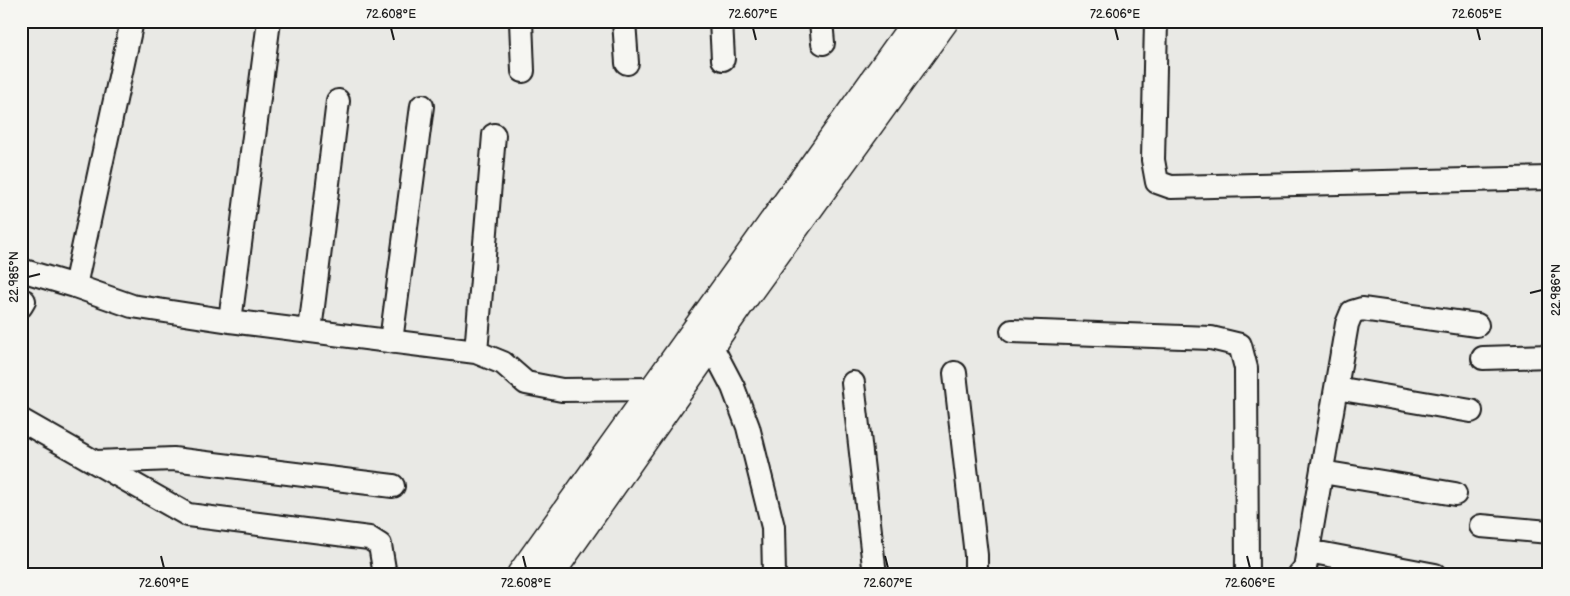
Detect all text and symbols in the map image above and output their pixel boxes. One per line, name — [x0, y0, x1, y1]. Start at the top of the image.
text: 72.608°E — [366, 7, 416, 22]
text: 72.607°E — [728, 7, 778, 22]
text: 72.606°E — [1090, 7, 1140, 22]
text: 72.605°E — [1452, 7, 1502, 22]
text: 22.985°N — [7, 251, 22, 303]
text: 22.986°N — [1549, 264, 1564, 316]
text: 72.609°E — [139, 576, 189, 591]
text: 72.608°E — [501, 576, 551, 591]
text: 72.607°E — [863, 576, 913, 591]
text: 72.606°E — [1225, 576, 1275, 591]

